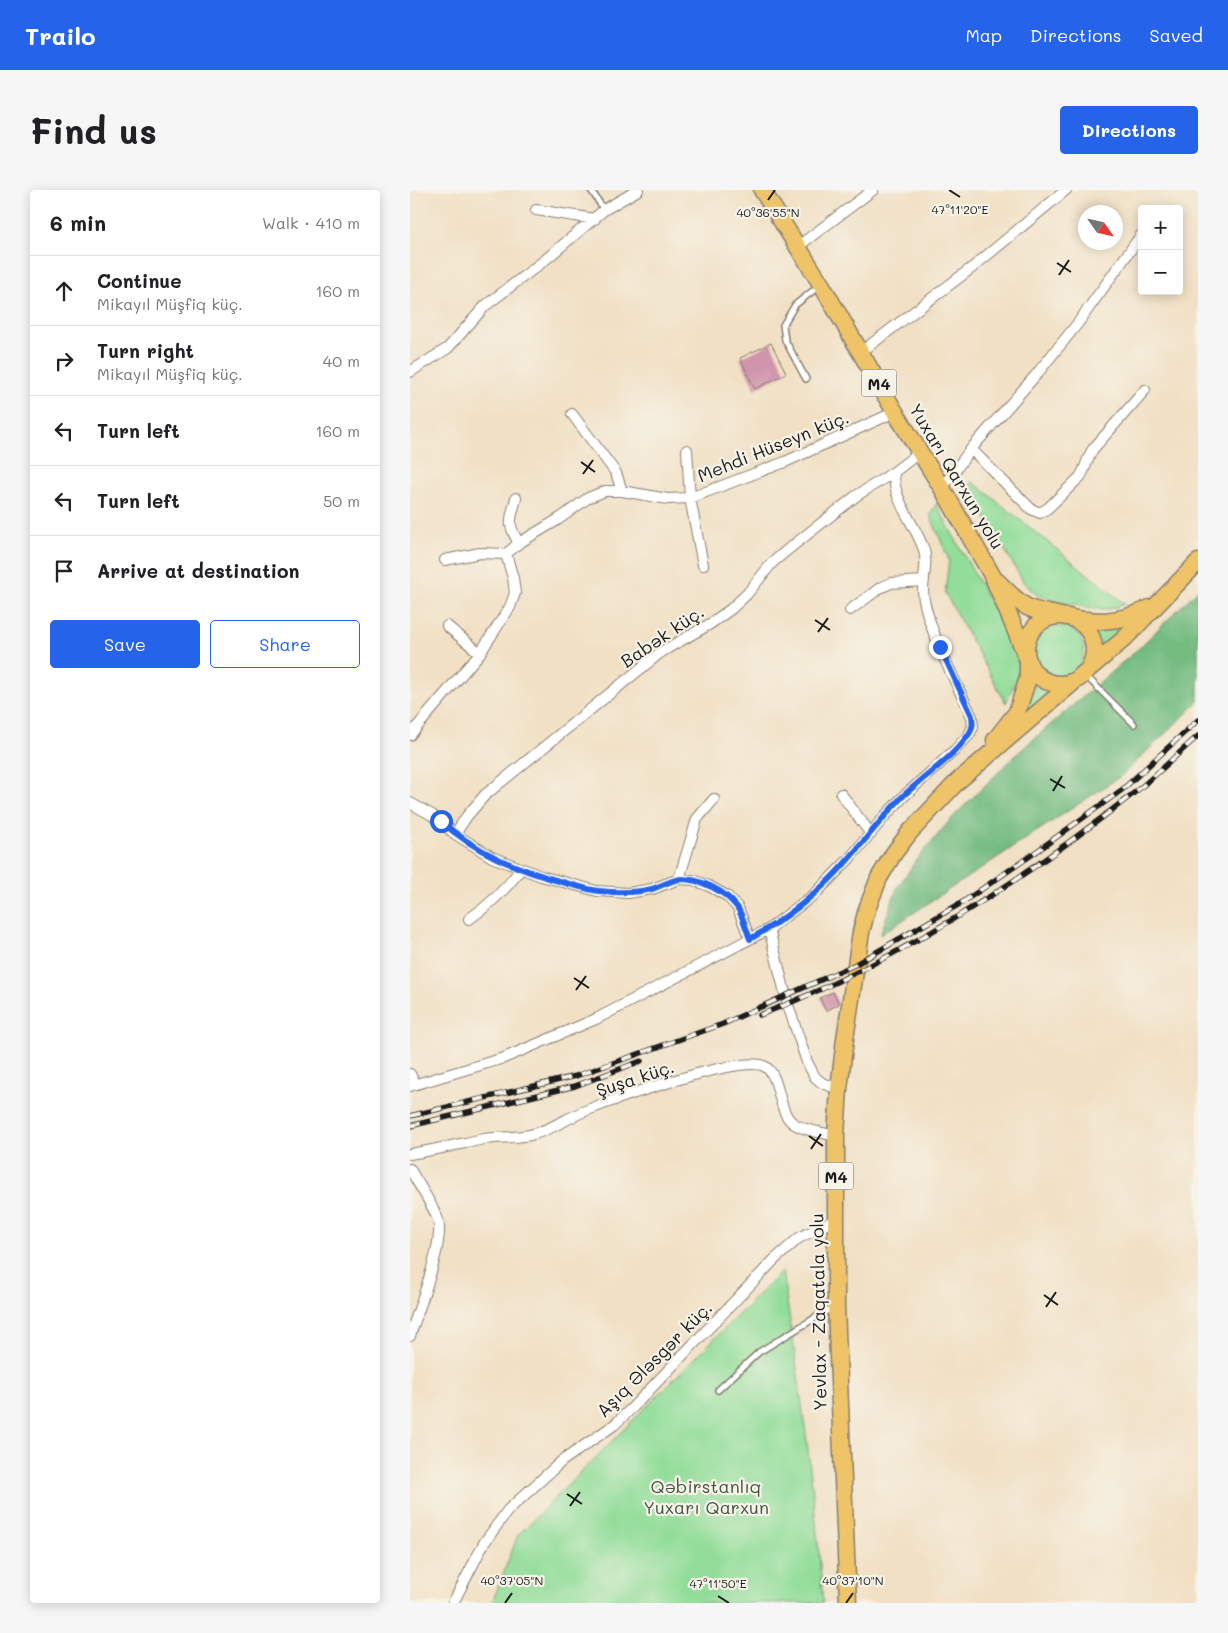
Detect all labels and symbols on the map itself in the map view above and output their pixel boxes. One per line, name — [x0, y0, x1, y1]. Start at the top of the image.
text: 47°11'20"E — [932, 201, 989, 217]
text: 40°36'55"N — [736, 204, 800, 220]
north arrow — [1078, 205, 1123, 250]
road number: M4 — [862, 370, 896, 397]
street label: Yuxarı Qarxun yolu — [904, 399, 1010, 553]
street label: Mehdi Hüseyn küç. — [694, 405, 852, 487]
street label: Babək küç. — [616, 599, 708, 673]
route end — [929, 636, 952, 659]
route start — [430, 810, 453, 833]
street label: Şuşa küç. — [593, 1054, 677, 1102]
road number: M4 — [818, 1162, 854, 1189]
street label: Yevlax - Zaqatala yolu — [804, 1213, 832, 1411]
street label: Aşıq Ələsgər küç. — [591, 1296, 717, 1422]
park label: Qəbirstanlıq Yuxarı Qarxun — [643, 1474, 769, 1519]
text: 40°37'05"N — [481, 1572, 543, 1588]
text: 40°37'10"N — [822, 1572, 884, 1588]
text: 47°11'50"E — [689, 1575, 747, 1591]

